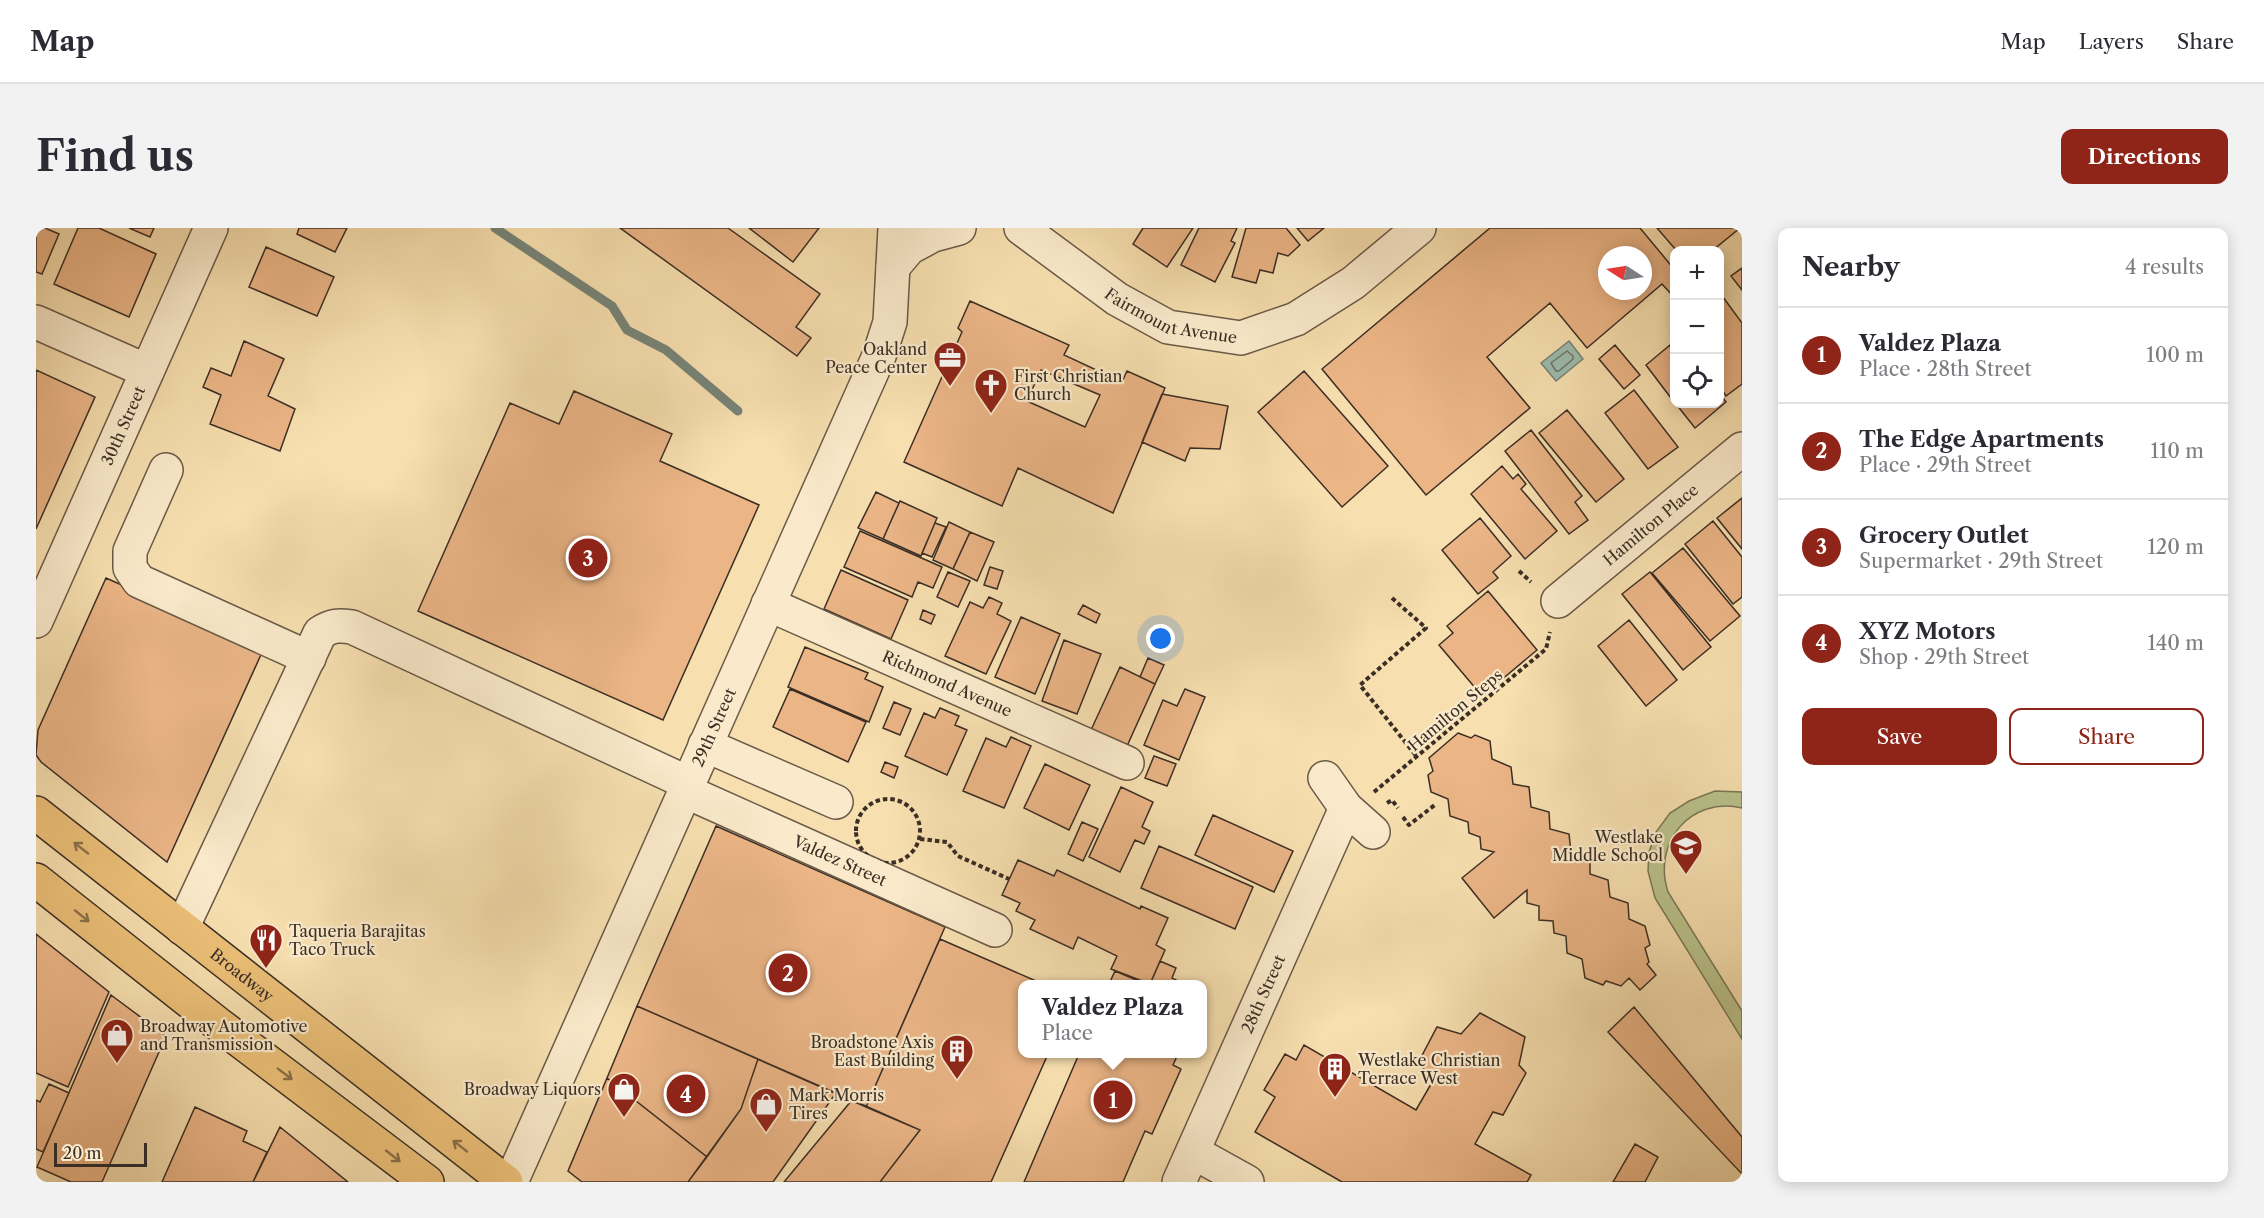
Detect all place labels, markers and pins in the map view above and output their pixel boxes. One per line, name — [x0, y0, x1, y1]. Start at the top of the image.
place label: Oakland Peace Center — [825, 339, 927, 377]
office icon: Oakland Peace Center — [932, 340, 968, 387]
place label: First Christian Church — [1014, 366, 1123, 404]
church icon: First Christian Church — [973, 367, 1009, 414]
pin: 3 — [568, 536, 608, 580]
place label: Westlake Middle School — [1552, 827, 1663, 865]
school or university icon: Westlake Middle School — [1668, 828, 1704, 875]
place label: Taqueria Barajitas Taco Truck — [289, 921, 426, 959]
restaurant icon: Taqueria Barajitas Taco Truck — [248, 922, 284, 969]
pin: 2 — [768, 950, 807, 996]
place label: Broadway Automotive and Transmission — [140, 1016, 308, 1054]
shop icon: Broadway Automotive and Transmission — [99, 1017, 135, 1064]
place label: Broadstone Axis East Building — [810, 1032, 935, 1070]
building icon: Broadstone Axis East Building — [939, 1033, 975, 1080]
place label: Westlake Christian Terrace West — [1357, 1050, 1501, 1088]
building icon: Westlake Christian Terrace West — [1317, 1051, 1353, 1098]
shop icon: Broadway Liquors — [606, 1071, 642, 1118]
pin: 4 — [666, 1072, 706, 1116]
pin: 1 — [1094, 1078, 1132, 1122]
place label: Broadway Liquors — [464, 1079, 601, 1099]
place label: Mark Morris Tires — [789, 1085, 884, 1123]
shop icon: Mark Morris Tires — [748, 1086, 784, 1133]

